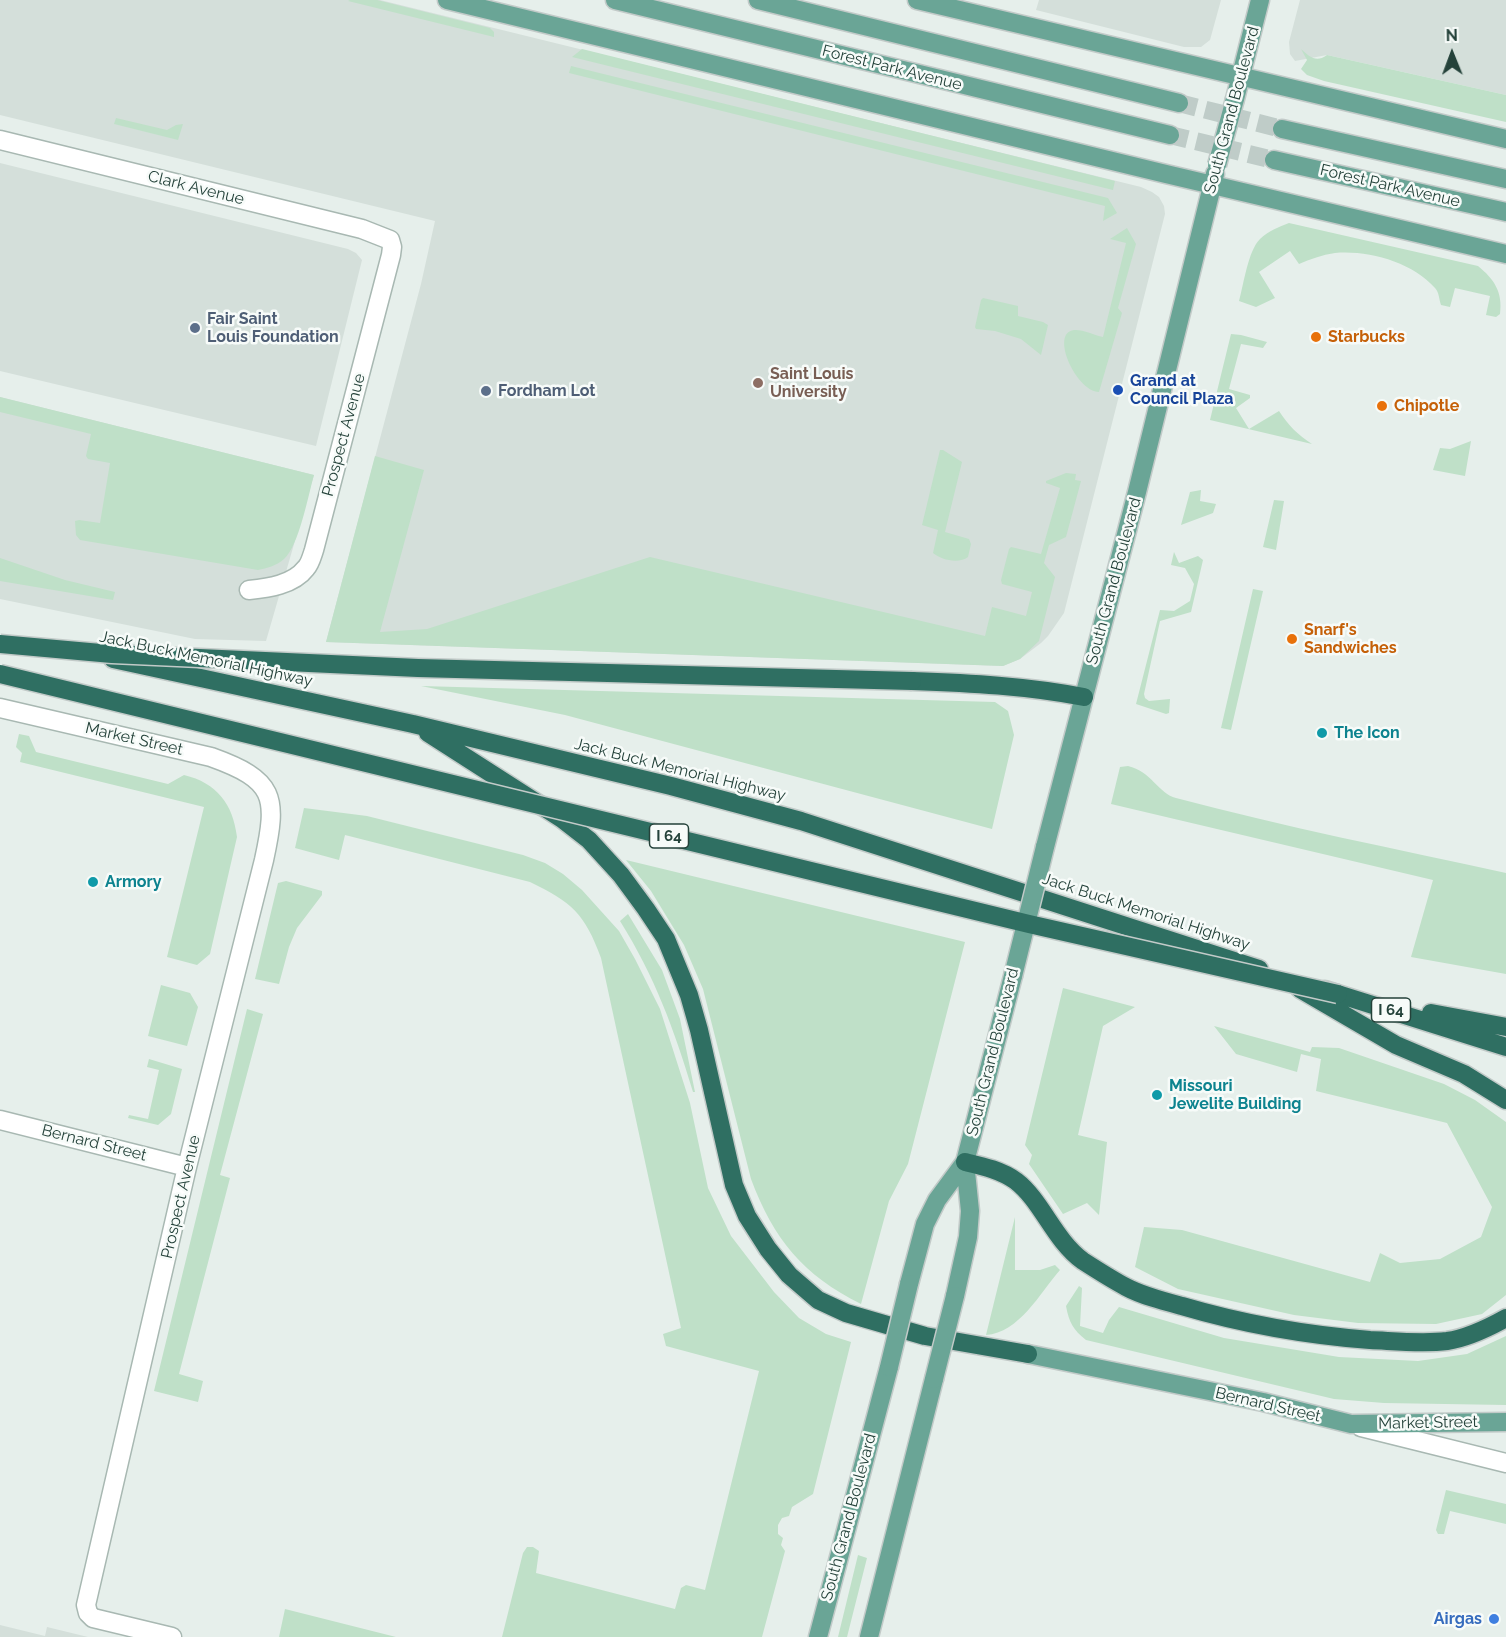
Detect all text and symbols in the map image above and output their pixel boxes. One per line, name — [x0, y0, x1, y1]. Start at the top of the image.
street label: South Grand Boulevard — [1200, 24, 1264, 196]
north arrow — [1422, 24, 1482, 84]
text: N — [1445, 26, 1458, 45]
street label: Forest Park Avenue — [820, 41, 964, 95]
street label: Forest Park Avenue — [1318, 161, 1462, 211]
street label: Clark Avenue — [146, 167, 246, 209]
place label: Fair Saint Louis Foundation — [207, 309, 339, 347]
marker: Fair Saint Louis Foundation — [188, 321, 202, 335]
place label: Starbucks — [1328, 327, 1405, 347]
marker: Starbucks — [1309, 330, 1323, 344]
place label: Saint Louis University — [770, 364, 853, 402]
place label: Grand at Council Plaza — [1130, 371, 1233, 409]
street label: Prospect Avenue — [318, 372, 370, 498]
marker: Saint Louis University — [751, 376, 765, 390]
place label: Fordham Lot — [498, 381, 595, 401]
marker: Grand at Council Plaza — [1111, 383, 1125, 397]
marker: Fordham Lot — [479, 384, 493, 398]
place label: Chipotle — [1394, 396, 1459, 416]
marker: Chipotle — [1375, 399, 1389, 413]
street label: South Grand Boulevard — [1082, 495, 1146, 667]
place label: Snarf's Sandwiches — [1304, 620, 1397, 658]
street label: Jack Buck Memorial Highway — [98, 627, 314, 691]
marker: Snarf's Sandwiches — [1285, 632, 1299, 646]
street label: Market Street — [83, 718, 185, 760]
place label: The Icon — [1334, 723, 1400, 743]
marker: The Icon — [1315, 726, 1329, 740]
street label: Jack Buck Memorial Highway — [572, 734, 788, 806]
road number: I 64 — [650, 824, 688, 848]
street label: Jack Buck Memorial Highway — [1040, 869, 1252, 955]
place label: Armory — [105, 872, 162, 892]
marker: Armory — [86, 875, 100, 889]
street label: South Grand Boulevard — [963, 966, 1023, 1138]
road number: I 64 — [1372, 998, 1410, 1022]
place label: Missouri Jewelite Building — [1169, 1076, 1301, 1114]
marker: Missouri Jewelite Building — [1150, 1088, 1164, 1102]
street label: Bernard Street — [40, 1121, 148, 1165]
street label: Prospect Avenue — [157, 1133, 205, 1261]
street label: Bernard Street — [1213, 1384, 1323, 1426]
street label: Market Street — [1378, 1413, 1478, 1433]
street label: South Grand Boulevard — [817, 1431, 881, 1603]
place label: Airgas — [1434, 1609, 1482, 1629]
marker: Airgas — [1487, 1612, 1501, 1626]

